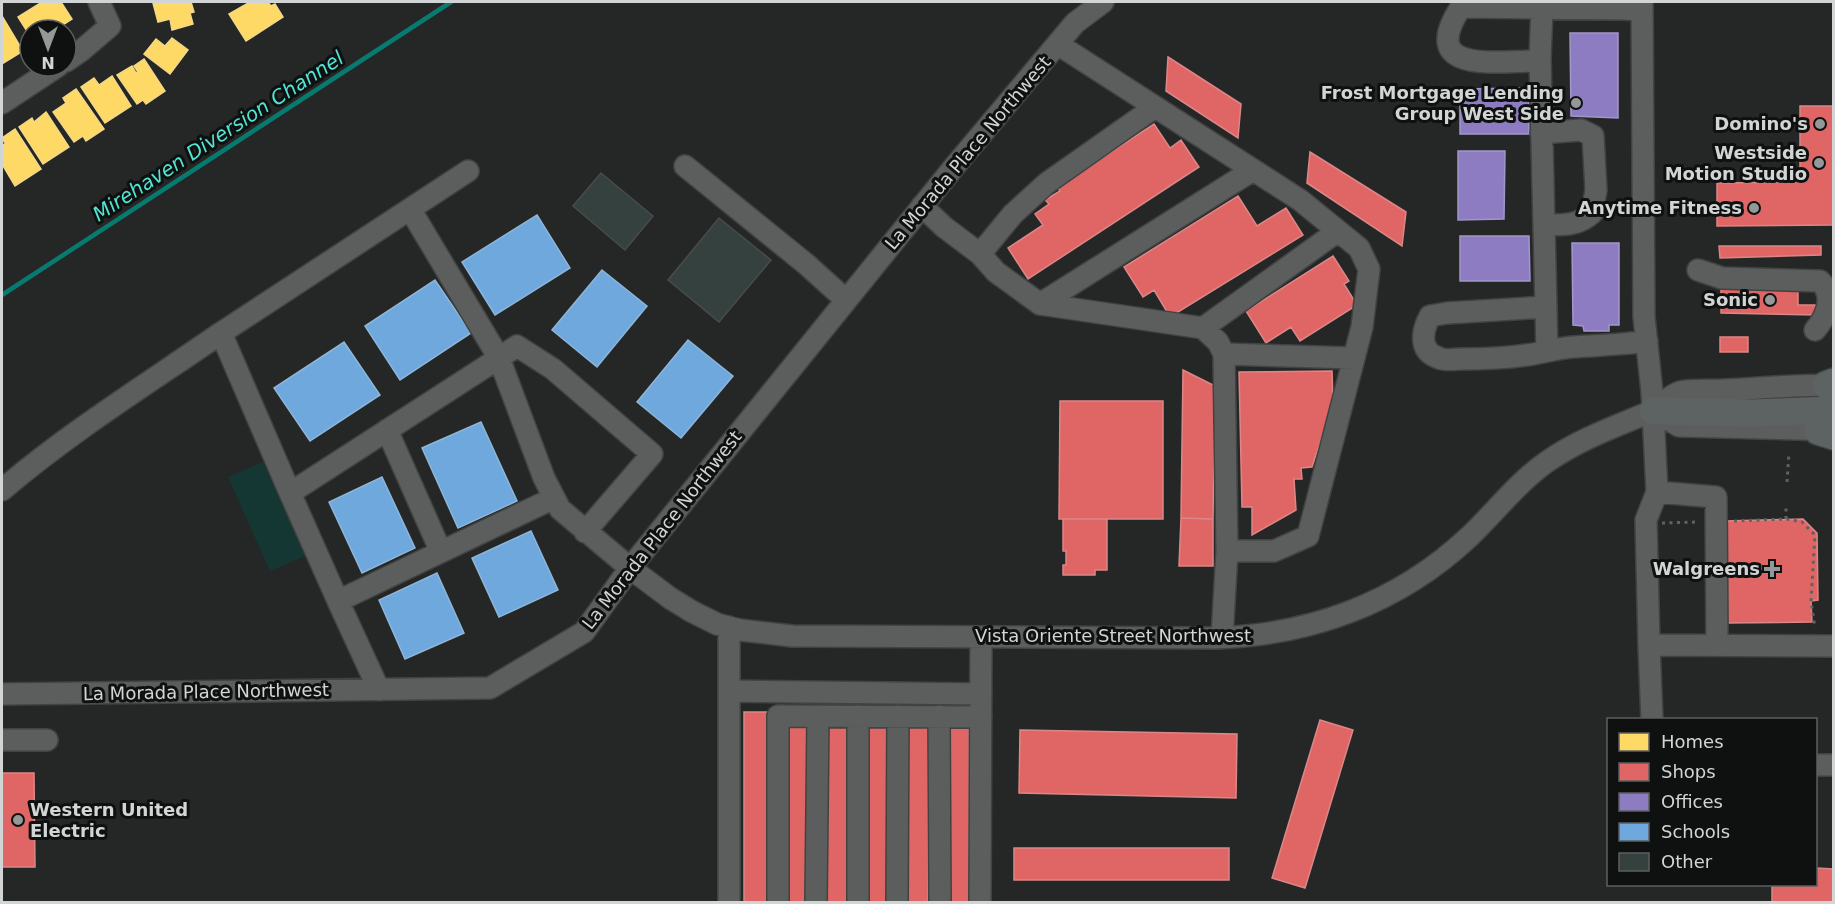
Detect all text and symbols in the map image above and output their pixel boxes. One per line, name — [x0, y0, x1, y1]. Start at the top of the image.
north arrow — [18, 18, 78, 78]
water label: Mirehaven Diversion Channel — [88, 46, 348, 226]
street label: La Morada Place Northwest — [880, 52, 1055, 254]
text: N — [41, 53, 55, 72]
place label: Frost Mortgage Lending Group West Side — [1321, 82, 1564, 124]
marker: Frost Mortgage Lending Group West Side — [1569, 96, 1583, 110]
place label: Domino's — [1714, 113, 1808, 134]
marker: Domino's — [1813, 117, 1827, 131]
place label: Westside Motion Studio — [1665, 142, 1807, 184]
marker: Westside Motion Studio — [1812, 156, 1826, 170]
place label: Anytime Fitness — [1578, 197, 1742, 218]
marker: Anytime Fitness — [1747, 201, 1761, 215]
place label: Sonic — [1703, 289, 1758, 310]
marker: Sonic — [1763, 293, 1777, 307]
street label: La Morada Place Northwest — [578, 426, 746, 633]
place label: Walgreens — [1653, 558, 1760, 579]
marker: Walgreens — [1765, 562, 1779, 576]
street label: Vista Oriente Street Northwest — [975, 625, 1251, 646]
street label: La Morada Place Northwest — [83, 679, 329, 704]
legend — [1607, 718, 1817, 886]
text: Homes — [1661, 731, 1724, 752]
text: Shops — [1661, 761, 1716, 782]
text: Offices — [1661, 791, 1723, 812]
place label: Western United Electric — [30, 799, 188, 841]
marker: Western United Electric — [11, 813, 25, 827]
text: Schools — [1661, 821, 1730, 842]
text: Other — [1661, 851, 1713, 872]

